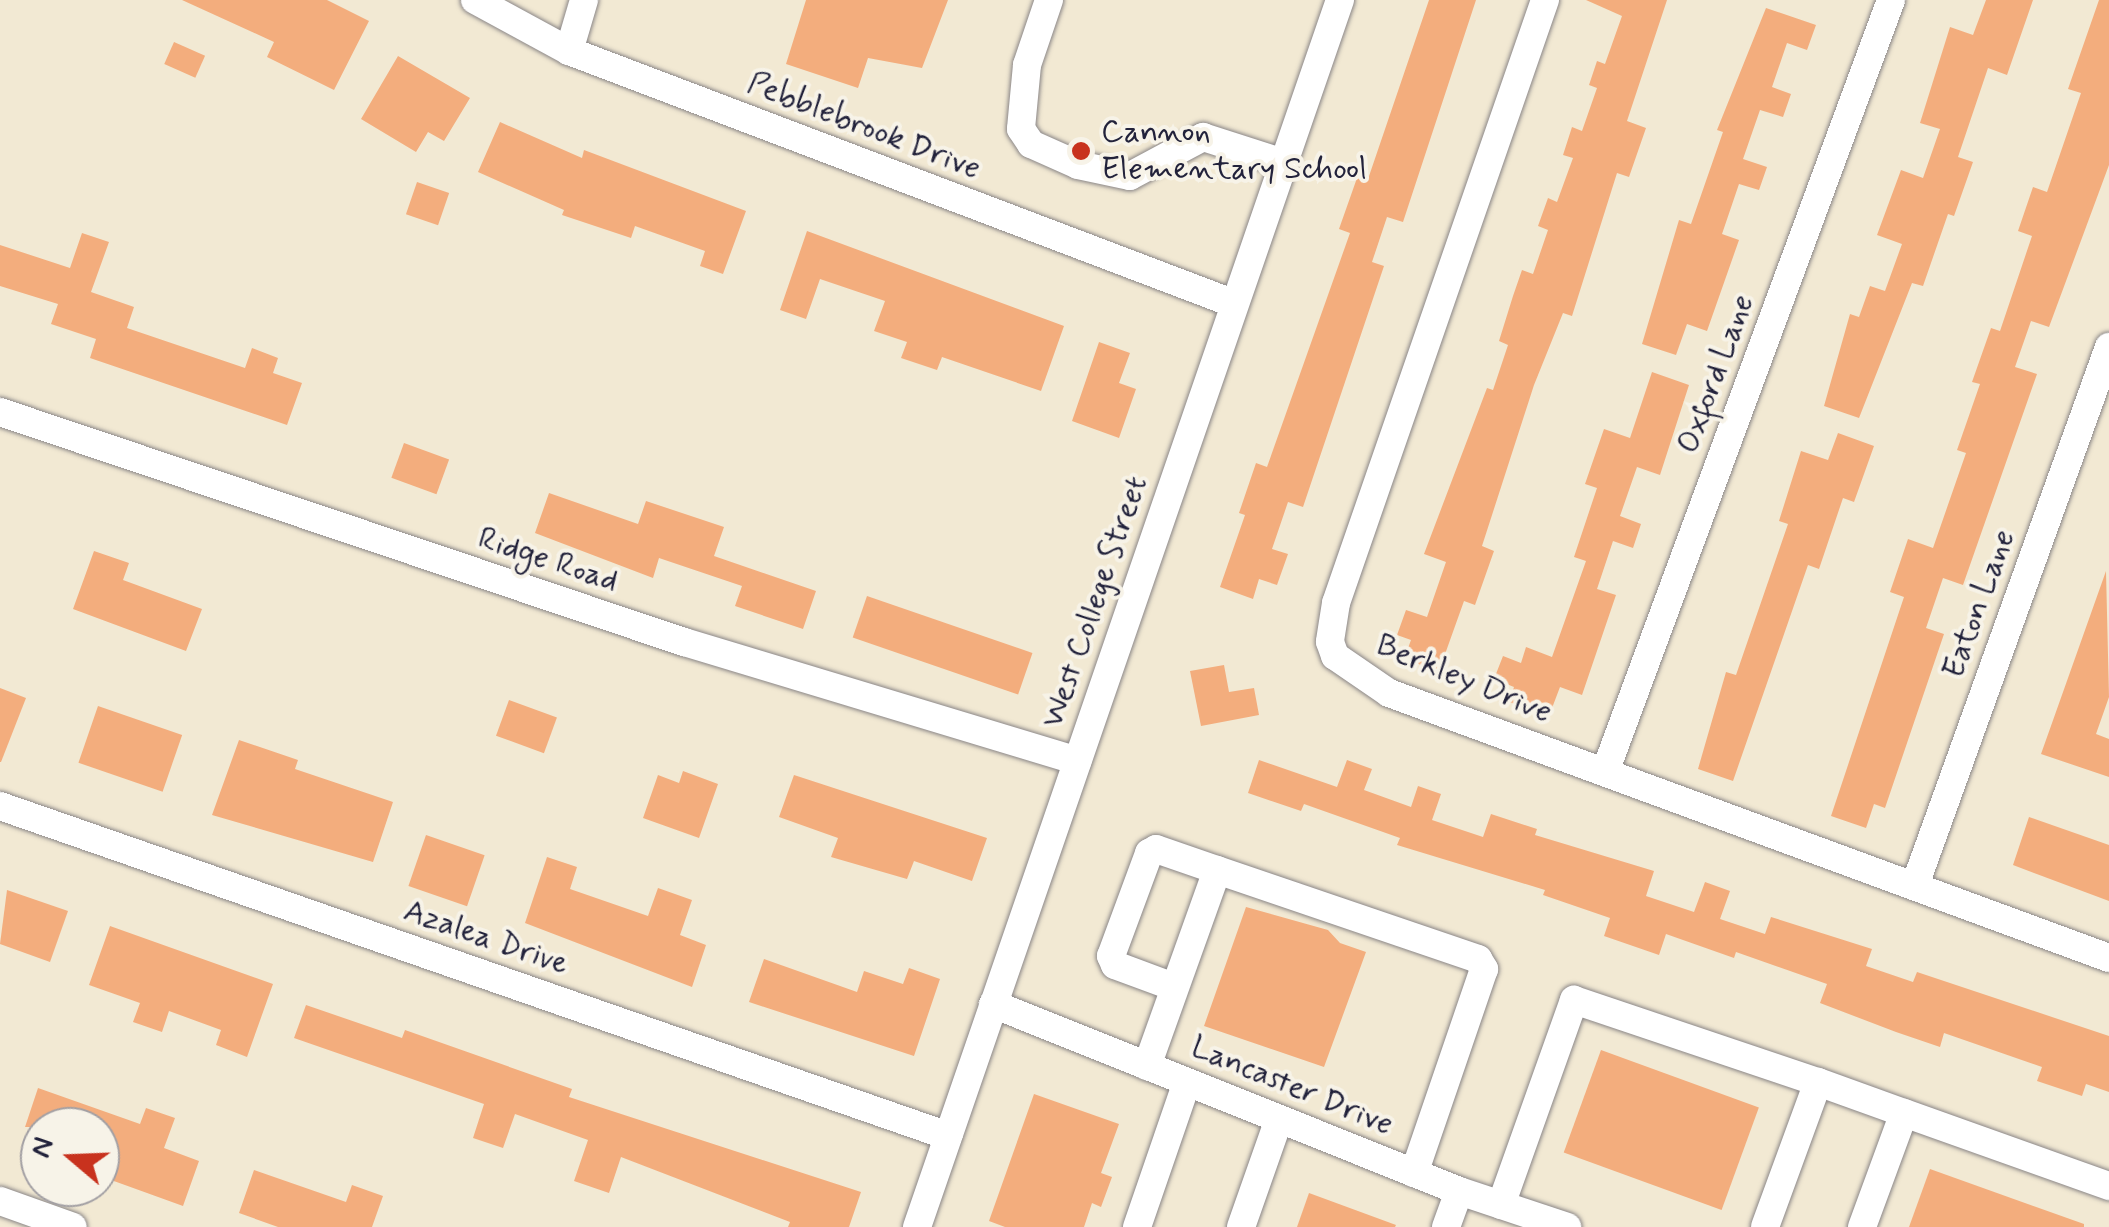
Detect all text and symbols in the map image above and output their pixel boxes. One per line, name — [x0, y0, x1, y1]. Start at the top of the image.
street label: Pebblebrook Drive — [743, 64, 985, 188]
place label: Cannon Elementary School — [1101, 114, 1367, 189]
marker: Cannon Elementary School — [1070, 140, 1092, 162]
street label: Oxford Lane — [1669, 288, 1763, 460]
street label: West College Street — [1033, 468, 1157, 736]
street label: Ridge Road — [473, 519, 623, 601]
street label: Eaton Lane — [1934, 523, 2024, 685]
street label: Berkley Drive — [1372, 627, 1556, 731]
street label: Azalea Drive — [399, 892, 573, 984]
street label: Lancaster Drive — [1186, 1028, 1398, 1144]
north arrow — [20, 1107, 120, 1207]
text: N — [23, 1133, 64, 1163]

